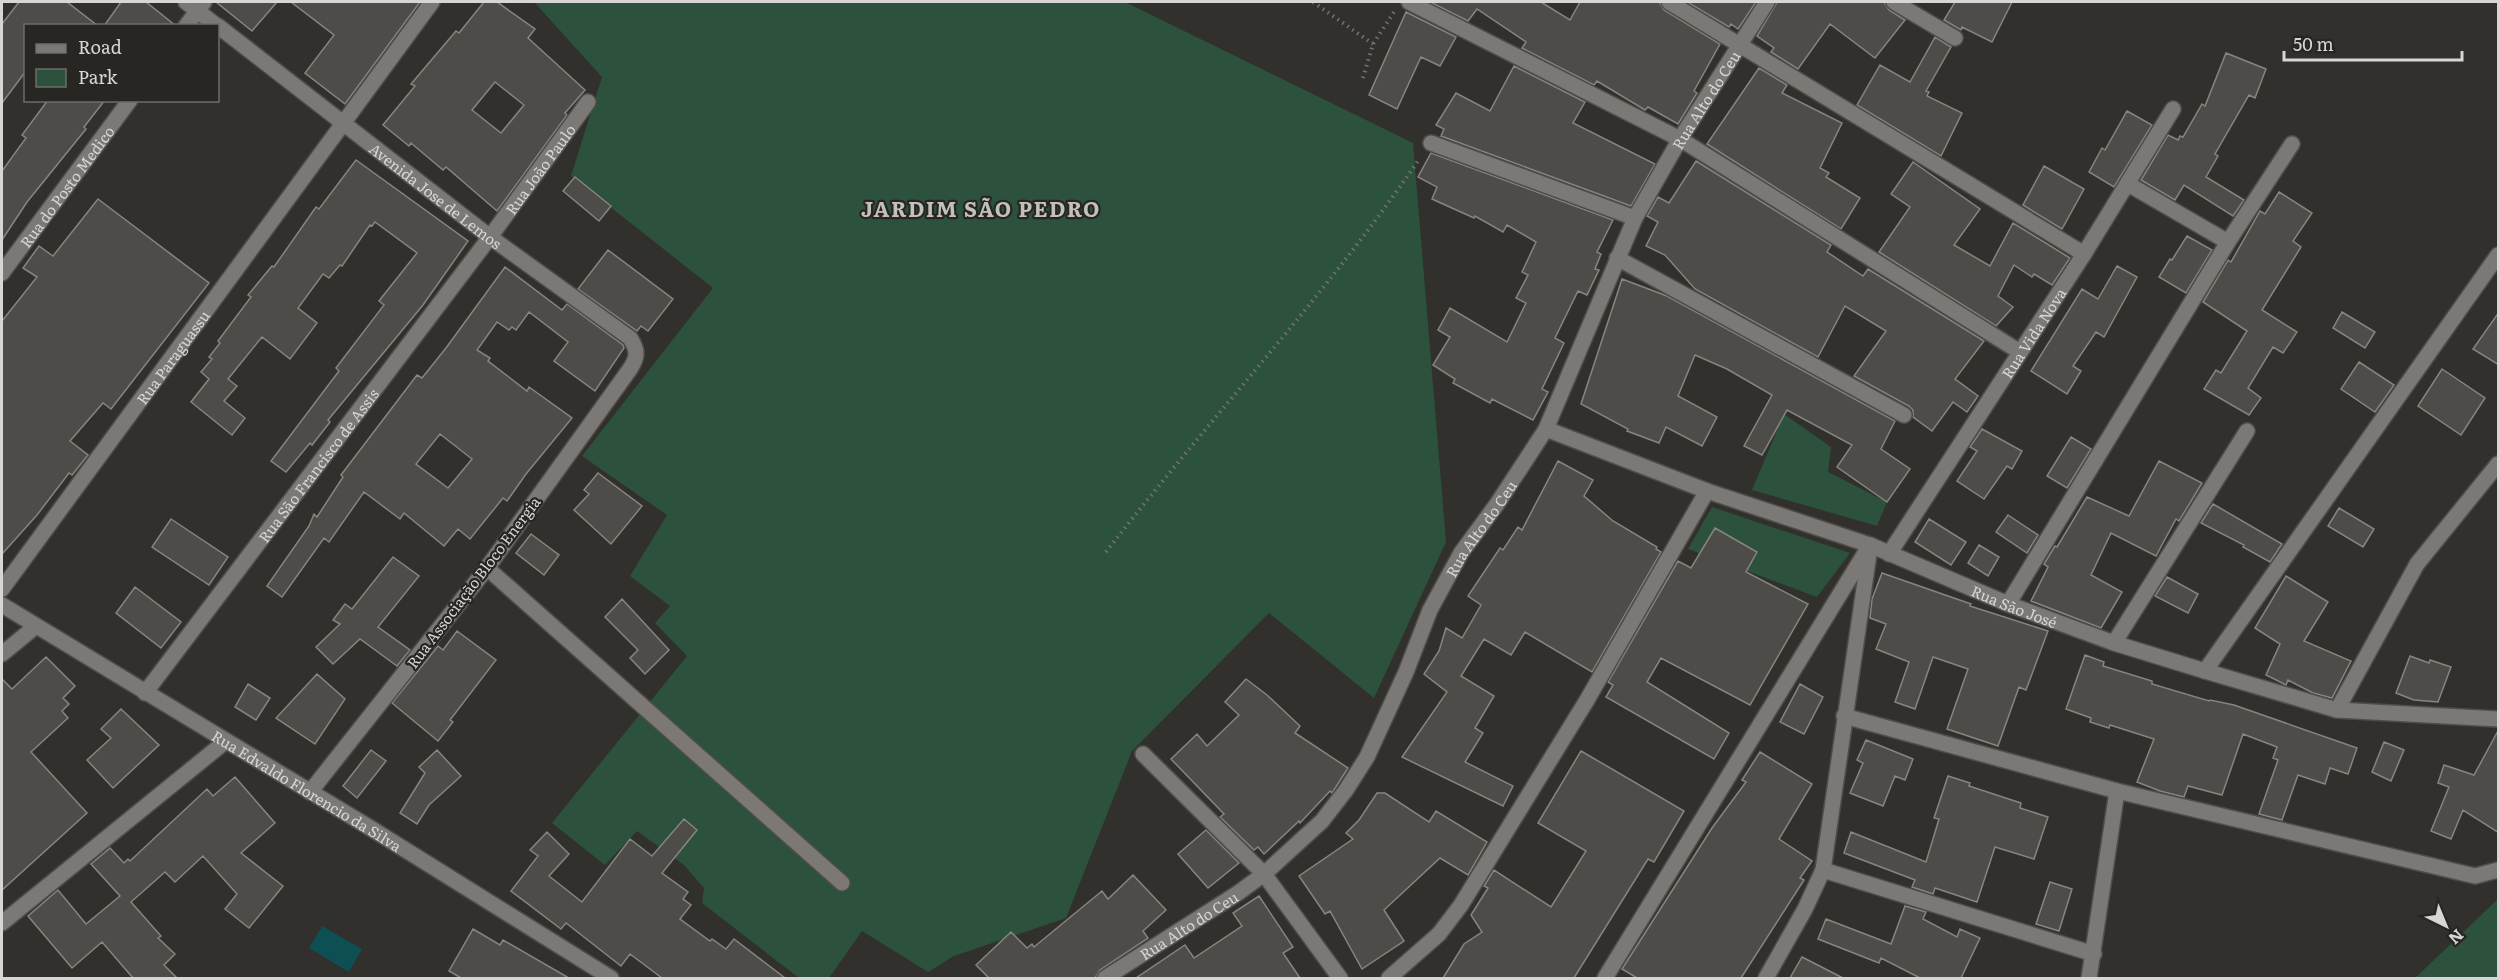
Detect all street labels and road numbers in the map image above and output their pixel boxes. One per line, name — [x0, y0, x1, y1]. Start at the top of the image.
street label: Rua Alto do Ceu — [1665, 45, 1745, 153]
street label: Rua João Paulo — [499, 119, 580, 219]
street label: Rua do Posto Medico — [13, 120, 119, 252]
street label: Avenida Jose de Lemos — [365, 136, 507, 254]
street label: Rua Vida Nova — [1995, 282, 2071, 383]
street label: Rua Paraguassu — [130, 304, 215, 409]
street label: Rua São Francisco de Assis — [252, 383, 384, 547]
street label: Rua Alto do Ceu — [1439, 475, 1522, 581]
street label: Rua Associação Bloco Energia — [401, 490, 546, 673]
street label: Rua São José — [1968, 578, 2061, 633]
street label: Rua Edvaldo Florencio da Silva — [208, 724, 407, 857]
street label: Rua Alto do Ceu — [1135, 884, 1243, 965]

